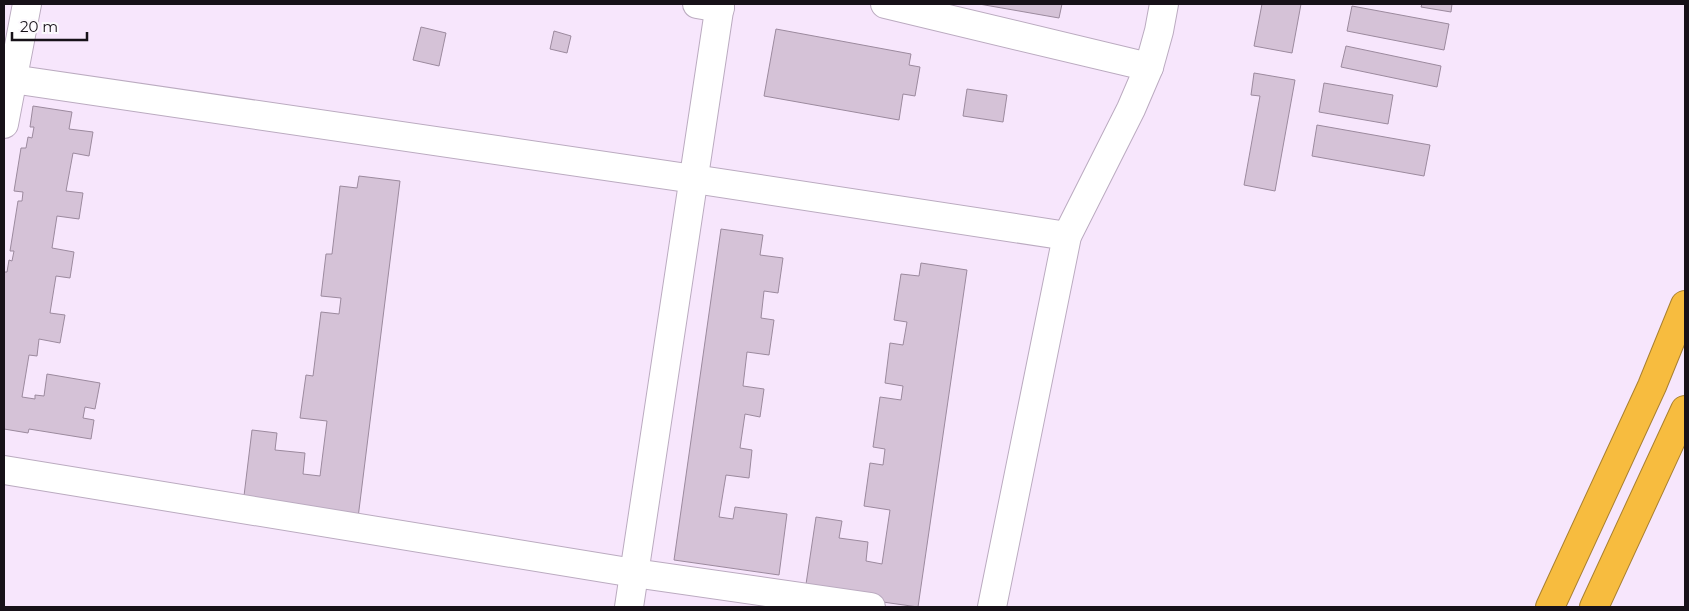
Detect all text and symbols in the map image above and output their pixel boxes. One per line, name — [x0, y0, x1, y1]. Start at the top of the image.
scale bar — [12, 10, 88, 42]
text: 20 m — [20, 17, 58, 36]

